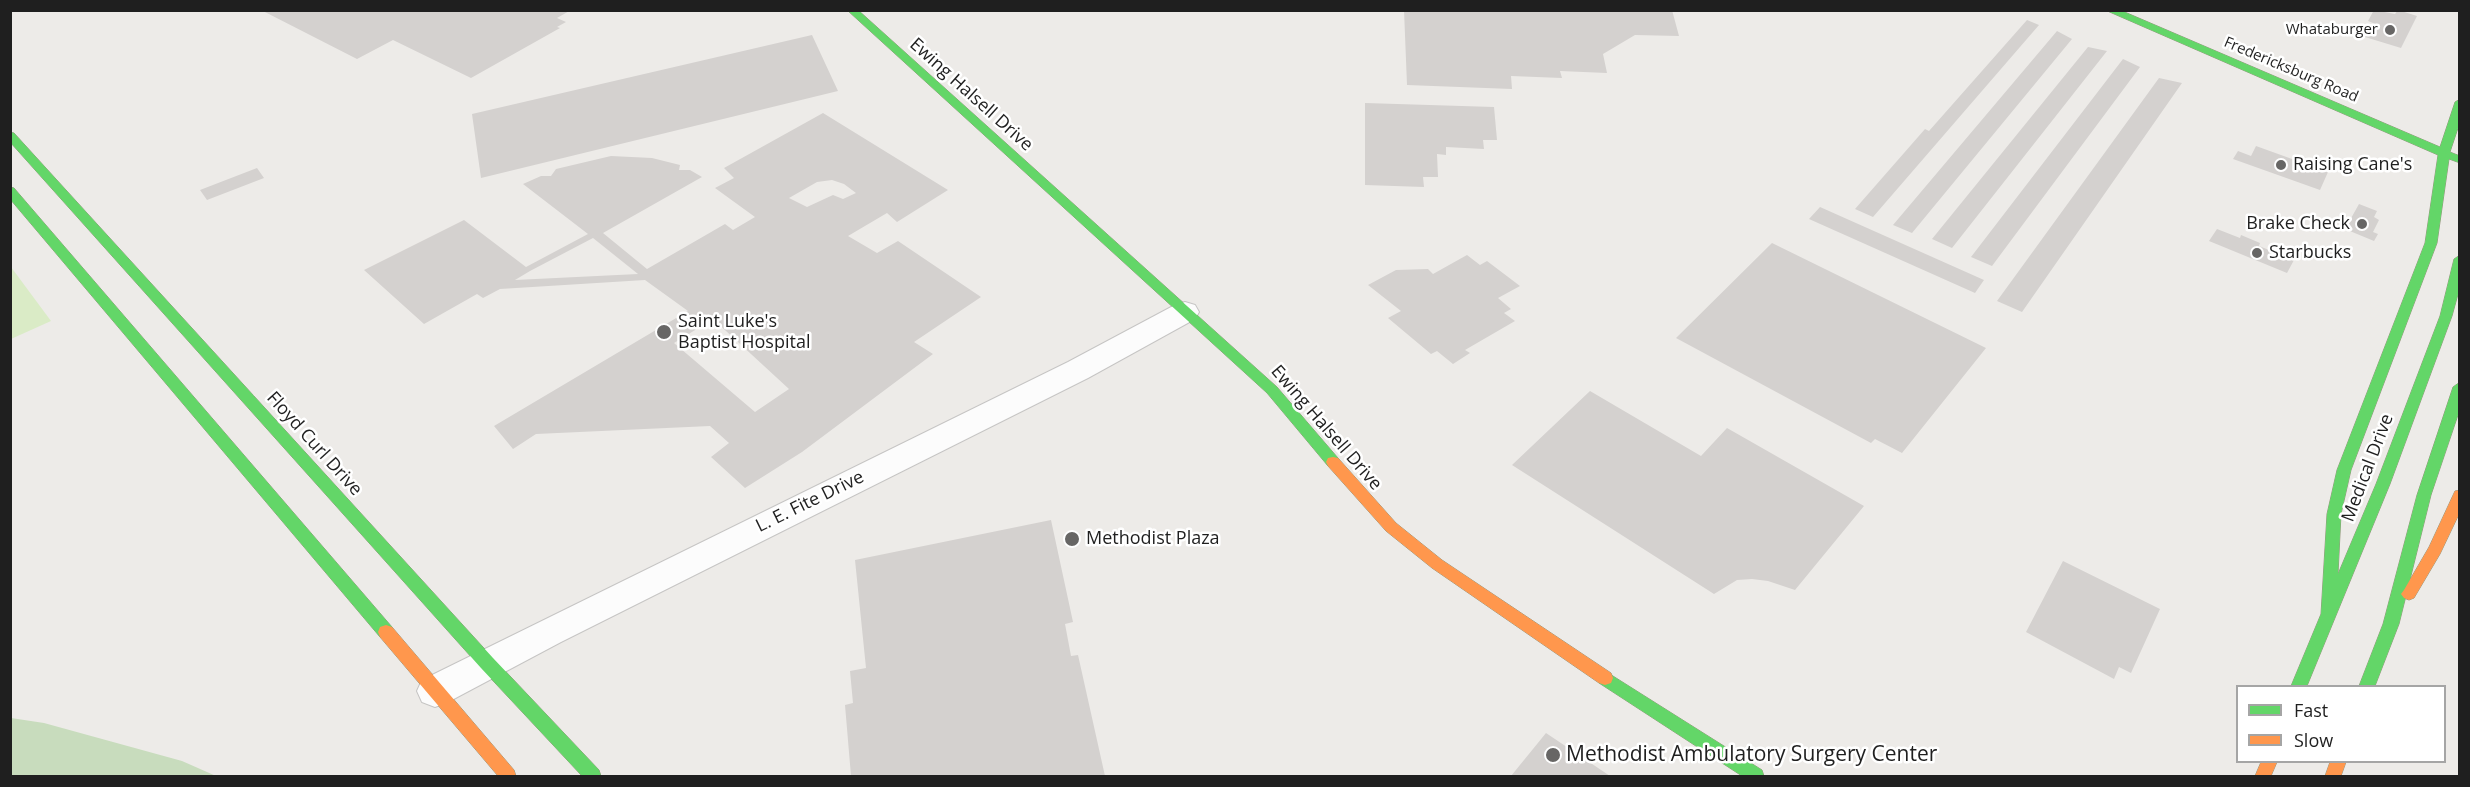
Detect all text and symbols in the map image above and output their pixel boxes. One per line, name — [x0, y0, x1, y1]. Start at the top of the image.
place label: Whataburger — [2286, 21, 2378, 39]
marker: Whataburger — [2383, 23, 2397, 37]
street label: Ewing Halsell Drive — [905, 34, 1037, 156]
street label: Fredericksburg Road — [2221, 34, 2361, 106]
place label: Raising Cane's — [2293, 154, 2412, 176]
marker: Raising Cane's — [2274, 158, 2288, 172]
place label: Brake Check — [2246, 213, 2350, 235]
marker: Brake Check — [2355, 217, 2369, 231]
place label: Starbucks — [2269, 242, 2351, 264]
marker: Starbucks — [2250, 246, 2264, 260]
place label: Saint Luke's Baptist Hospital — [678, 311, 810, 354]
marker: Saint Luke's Baptist Hospital — [655, 323, 673, 341]
street label: Ewing Halsell Drive — [1266, 361, 1386, 495]
street label: Floyd Curl Drive — [262, 388, 366, 500]
street label: Medical Drive — [2338, 411, 2398, 525]
street label: L. E. Fite Drive — [753, 467, 867, 537]
place label: Methodist Plaza — [1086, 528, 1220, 550]
marker: Methodist Plaza — [1063, 530, 1081, 548]
legend — [2236, 685, 2446, 763]
text: Fast — [2294, 698, 2328, 722]
text: Slow — [2294, 728, 2333, 752]
place label: Methodist Ambulatory Surgery Center — [1566, 742, 1937, 768]
marker: Methodist Ambulatory Surgery Center — [1544, 746, 1562, 764]

